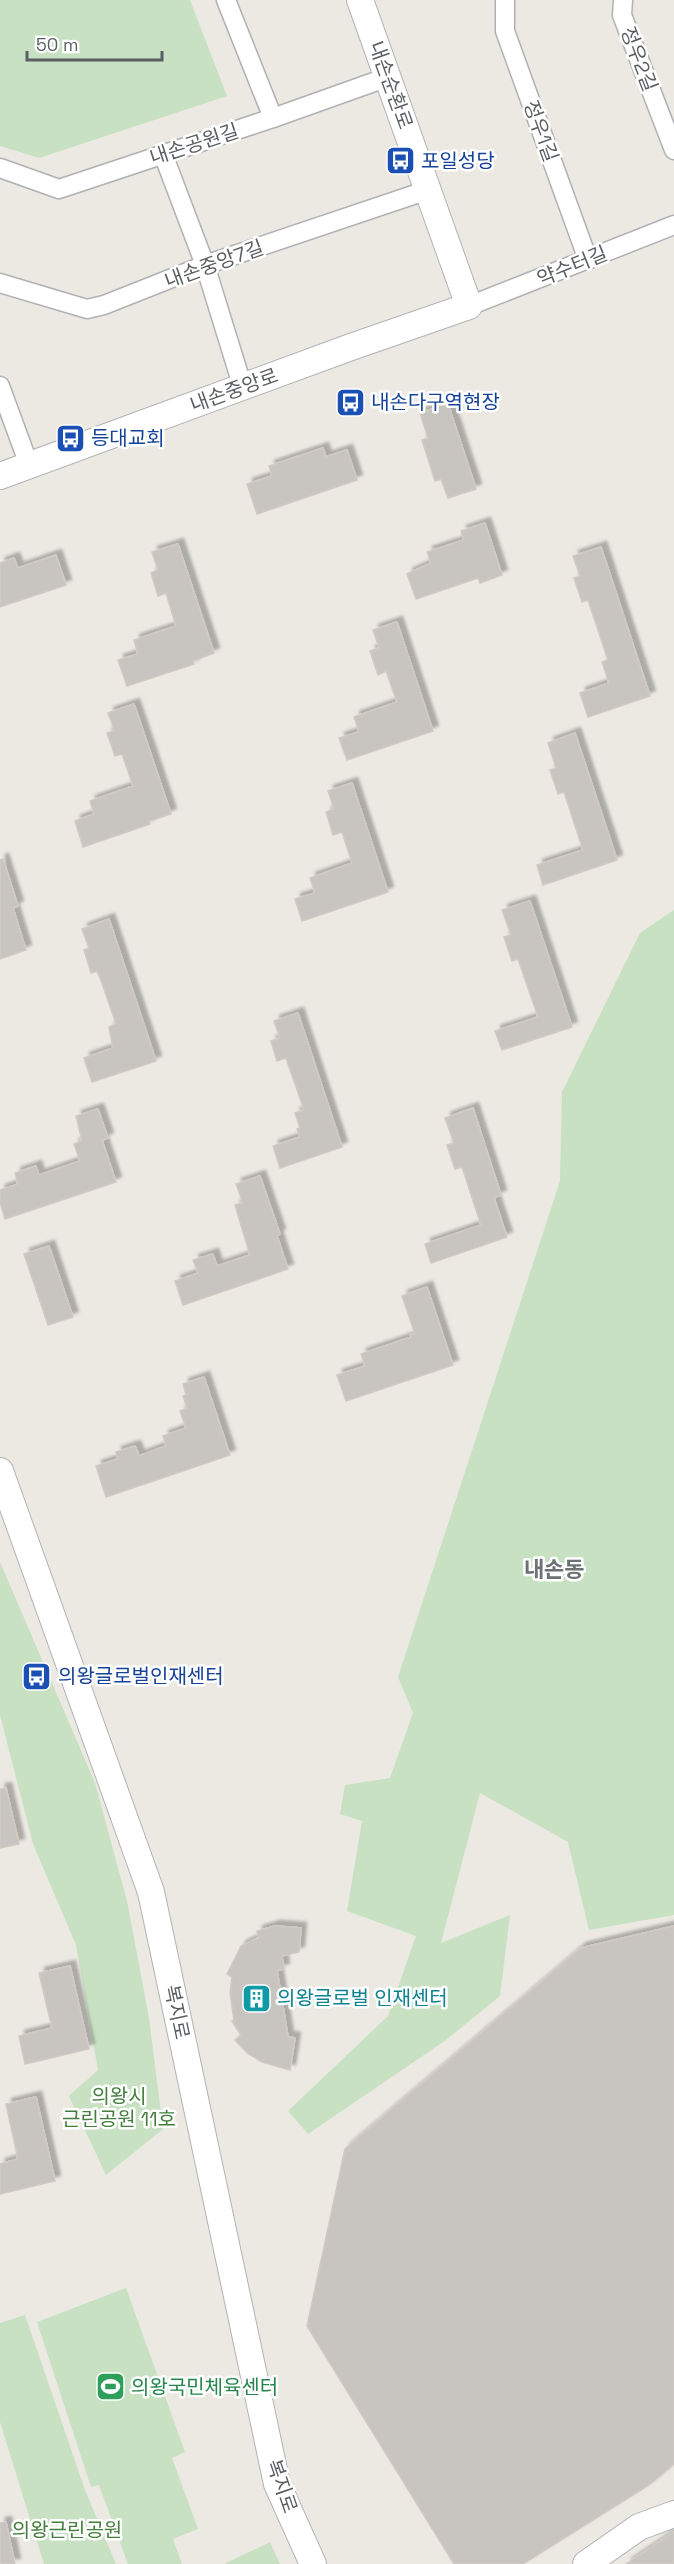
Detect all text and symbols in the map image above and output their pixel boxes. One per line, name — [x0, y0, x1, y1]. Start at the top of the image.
street label: 정우2길 — [615, 23, 663, 95]
scale bar — [27, 24, 162, 62]
text: 50 m — [36, 33, 78, 56]
street label: 내손순환로 — [363, 37, 419, 133]
street label: 정우1길 — [518, 97, 564, 165]
street label: 내손공원길 — [146, 117, 242, 171]
bus stop icon: 포일성당 — [384, 145, 416, 177]
place label: 포일성당 — [421, 148, 495, 174]
street label: 내손중앙7길 — [161, 234, 267, 294]
street label: 약수터길 — [533, 240, 611, 292]
street label: 내손중앙로 — [186, 362, 282, 418]
bus stop icon: 내손다구역현장 — [334, 386, 366, 418]
place label: 내손다구역현장 — [371, 389, 500, 415]
bus stop icon: 등대교회 — [54, 422, 86, 454]
place label: 등대교회 — [91, 425, 165, 451]
district label: 내손동 — [524, 1555, 584, 1583]
bus stop icon: 의왕글로벌인재센터 — [21, 1660, 53, 1692]
place label: 의왕글로벌인재센터 — [58, 1663, 224, 1689]
street label: 복지로 — [159, 1982, 195, 2042]
building icon: 의왕글로벌 인재센터 — [240, 1982, 272, 2014]
place label: 의왕글로벌 인재센터 — [277, 1985, 448, 2011]
park label: 의왕시 근린공원 11호 — [62, 2083, 176, 2132]
sports icon: 의왕국민체육센터 — [94, 2371, 126, 2403]
place label: 의왕국민체육센터 — [131, 2374, 278, 2400]
street label: 복지로 — [261, 2456, 303, 2516]
park label: 의왕근린공원 — [12, 2517, 122, 2543]

